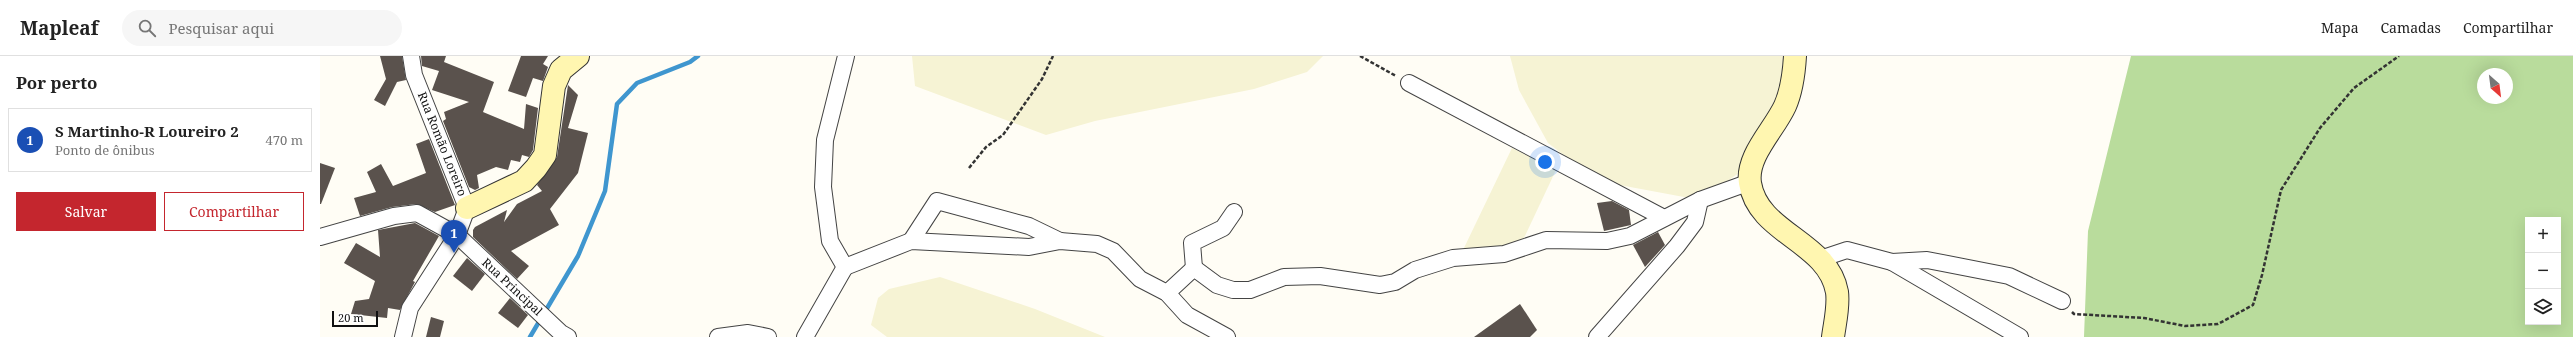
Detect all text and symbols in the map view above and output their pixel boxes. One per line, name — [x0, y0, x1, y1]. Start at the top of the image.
search box — [122, 10, 402, 46]
text: Mapleaf — [20, 15, 98, 41]
icon: search — [136, 17, 158, 39]
text: Pesquisar aqui — [168, 18, 274, 38]
text: Mapa — [2321, 18, 2359, 37]
text: Camadas — [2381, 18, 2441, 37]
text: Compartilhar — [2463, 18, 2553, 37]
north arrow — [2477, 68, 2513, 104]
text: Por perto — [16, 71, 98, 94]
street label: Rua Romão Loreiro — [414, 89, 471, 199]
text: S Martinho-R Loureiro 2 — [55, 121, 239, 141]
text: 1 — [26, 131, 34, 149]
text: 470 m — [266, 131, 303, 149]
text: Ponto de ônibus — [55, 141, 155, 159]
your location — [1535, 152, 1555, 172]
button: Salvar — [16, 192, 156, 231]
button: Compartilhar — [164, 192, 304, 231]
map controls — [2525, 217, 2561, 325]
button: + — [2525, 217, 2561, 253]
pin: 1 — [441, 220, 467, 253]
button: − — [2525, 253, 2561, 289]
street label: Rua Principal — [478, 254, 547, 319]
button: layers — [2525, 289, 2561, 325]
scale bar — [332, 309, 378, 328]
text: 20 m — [338, 310, 364, 325]

